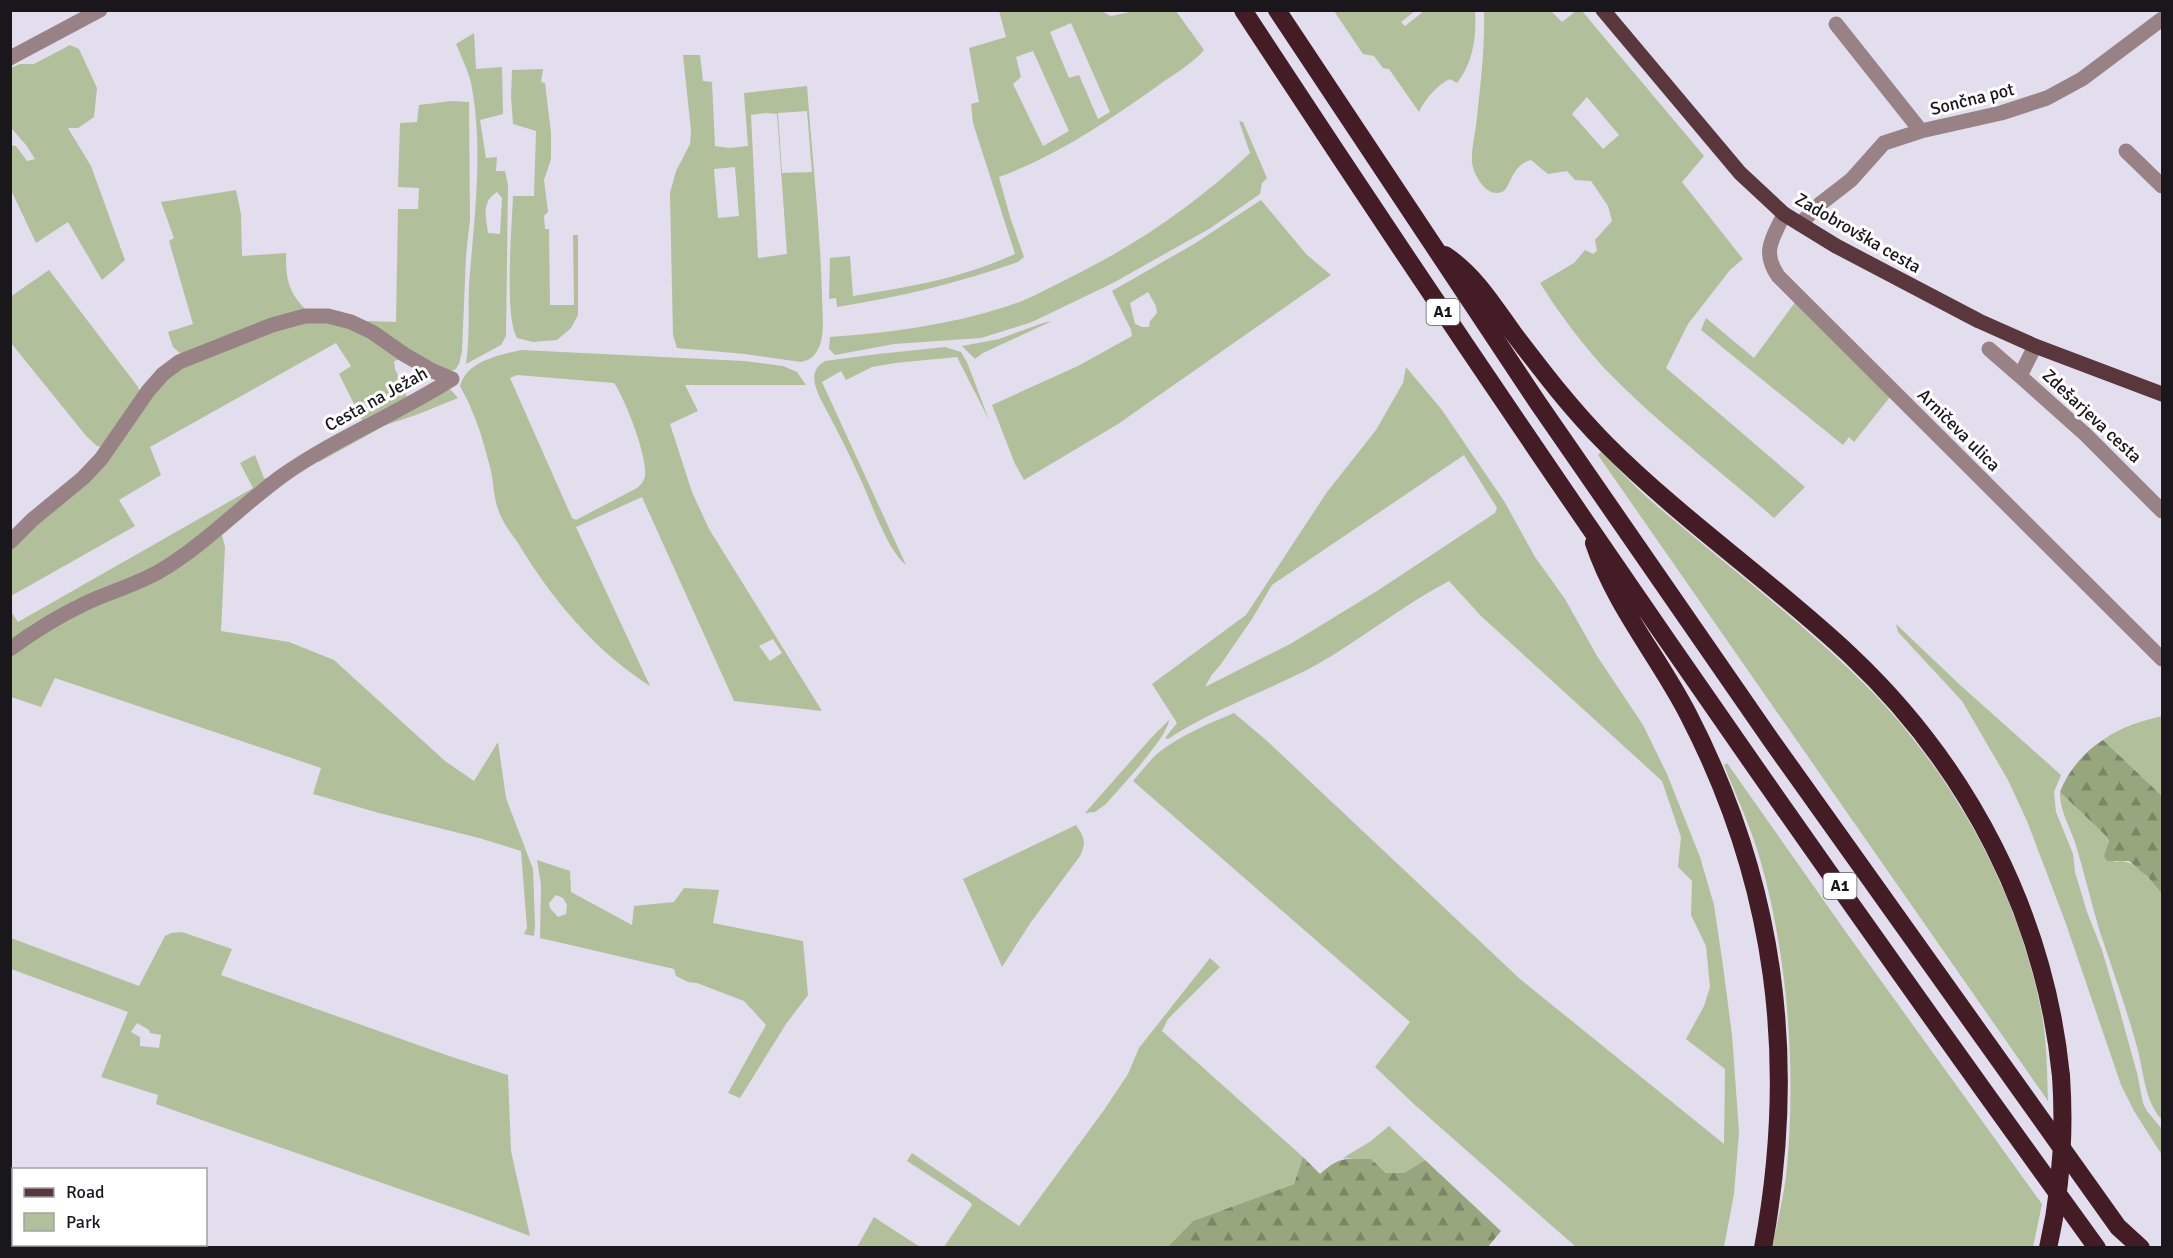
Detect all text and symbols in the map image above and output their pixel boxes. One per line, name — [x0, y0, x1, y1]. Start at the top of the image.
street label: Sončna pot — [1928, 78, 2016, 120]
street label: Zadobrovška cesta — [1791, 188, 1925, 278]
road number: A1 — [1426, 299, 1460, 325]
street label: Cesta na Ježah — [321, 362, 431, 436]
street label: Zdešarjeva cesta — [2038, 364, 2146, 468]
street label: Arničeva ulica — [1913, 384, 2005, 476]
road number: A1 — [1824, 873, 1856, 899]
legend — [12, 1168, 207, 1246]
text: Road — [66, 1181, 105, 1203]
text: Park — [66, 1211, 101, 1233]

